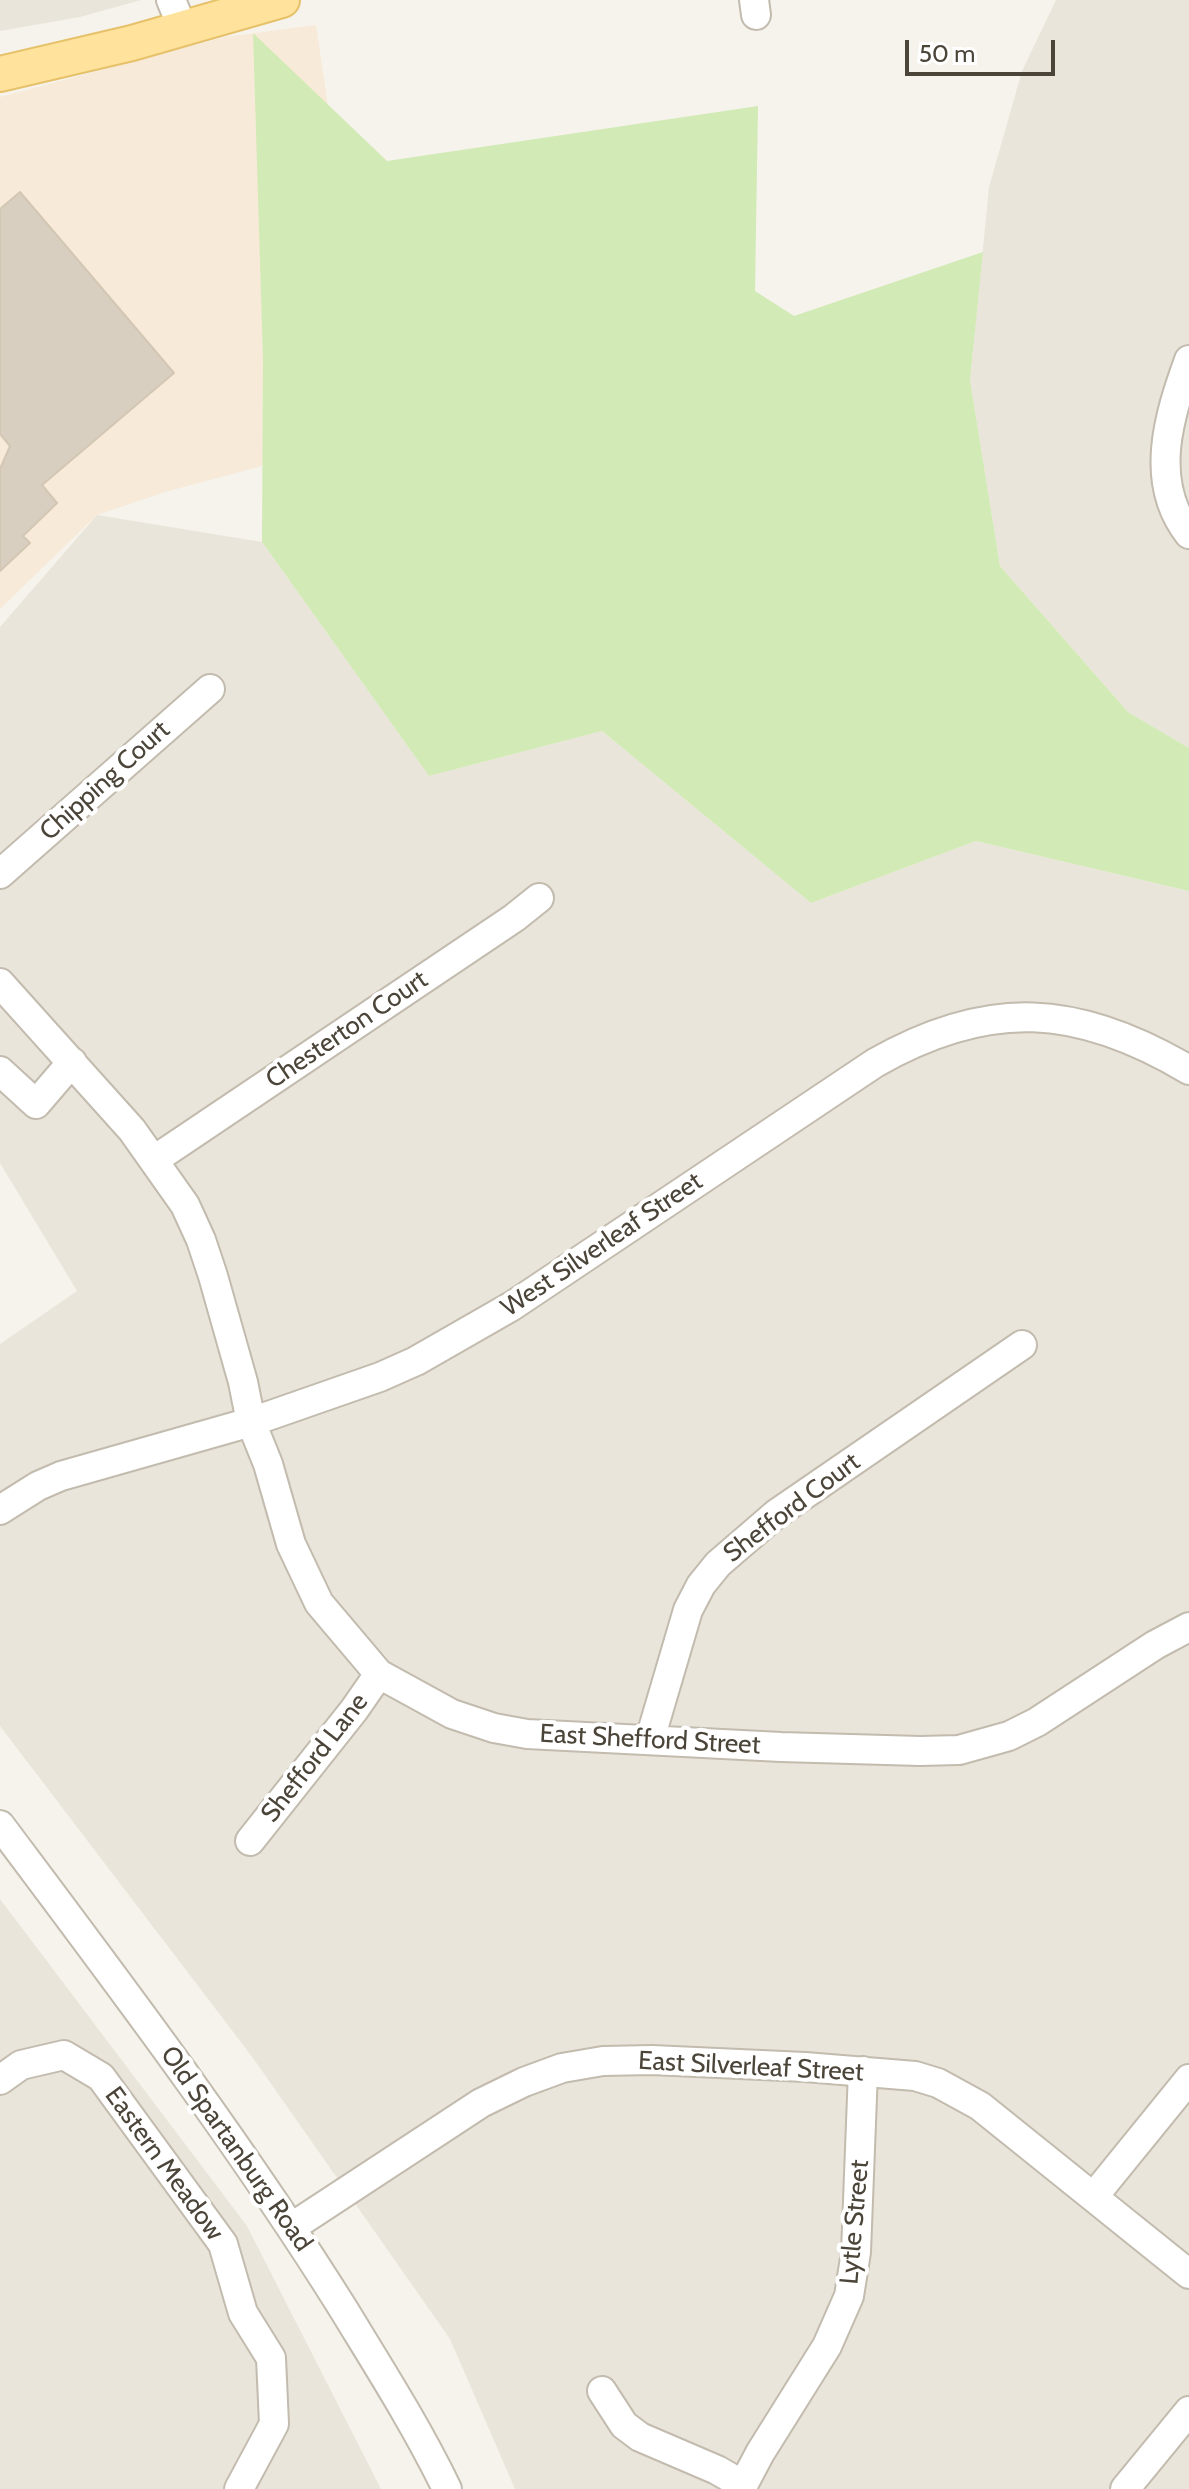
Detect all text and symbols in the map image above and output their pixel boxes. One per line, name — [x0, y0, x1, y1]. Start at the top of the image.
scale bar — [909, 24, 1059, 74]
text: 50 m — [919, 39, 975, 68]
street label: Chipping Court — [34, 715, 176, 847]
street label: Chesterton Court — [260, 964, 434, 1096]
street label: West Silverleaf Street — [496, 1166, 708, 1324]
street label: Shefford Court — [718, 1447, 866, 1569]
street label: Shefford Lane — [255, 1687, 375, 1829]
street label: East Shefford Street — [539, 1719, 761, 1761]
street label: Old Spartanburg Road — [153, 2040, 319, 2258]
street label: East Silverleaf Street — [637, 2046, 865, 2088]
street label: Eastern Meadow — [98, 2081, 230, 2247]
street label: Lytle Street — [834, 2158, 876, 2286]

